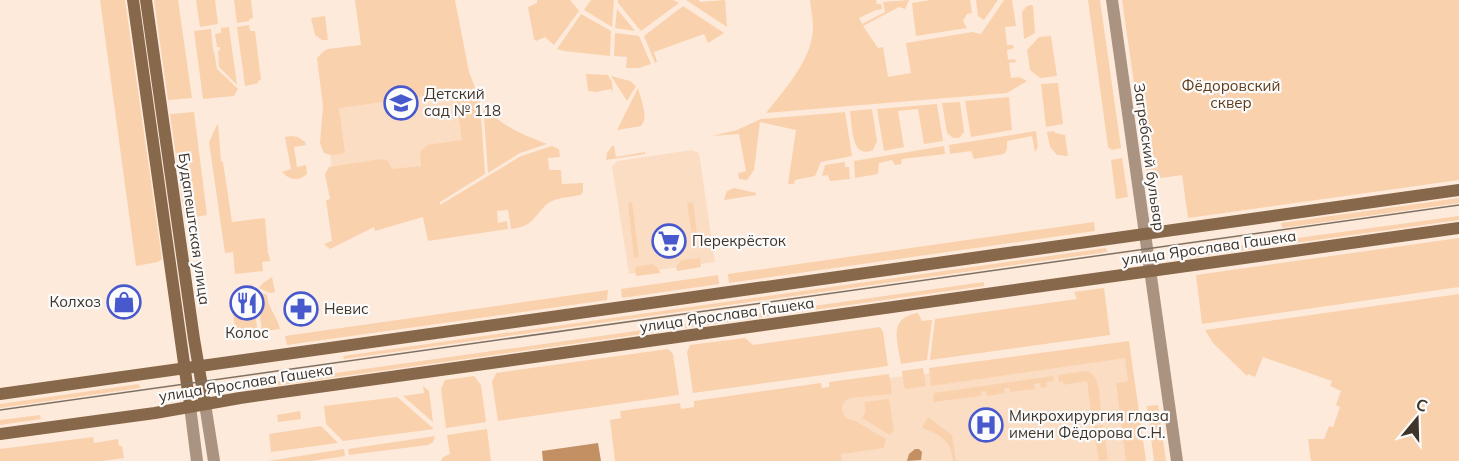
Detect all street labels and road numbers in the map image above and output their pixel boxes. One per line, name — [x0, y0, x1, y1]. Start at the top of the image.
street label: Загребский бульвар — [1130, 82, 1169, 232]
street label: Будапештская улица — [174, 152, 215, 306]
street label: улица Ярослава Гашека — [1120, 226, 1297, 269]
street label: улица Ярослава Гашека — [638, 293, 815, 336]
street label: улица Ярослава Гашека — [158, 359, 334, 406]

